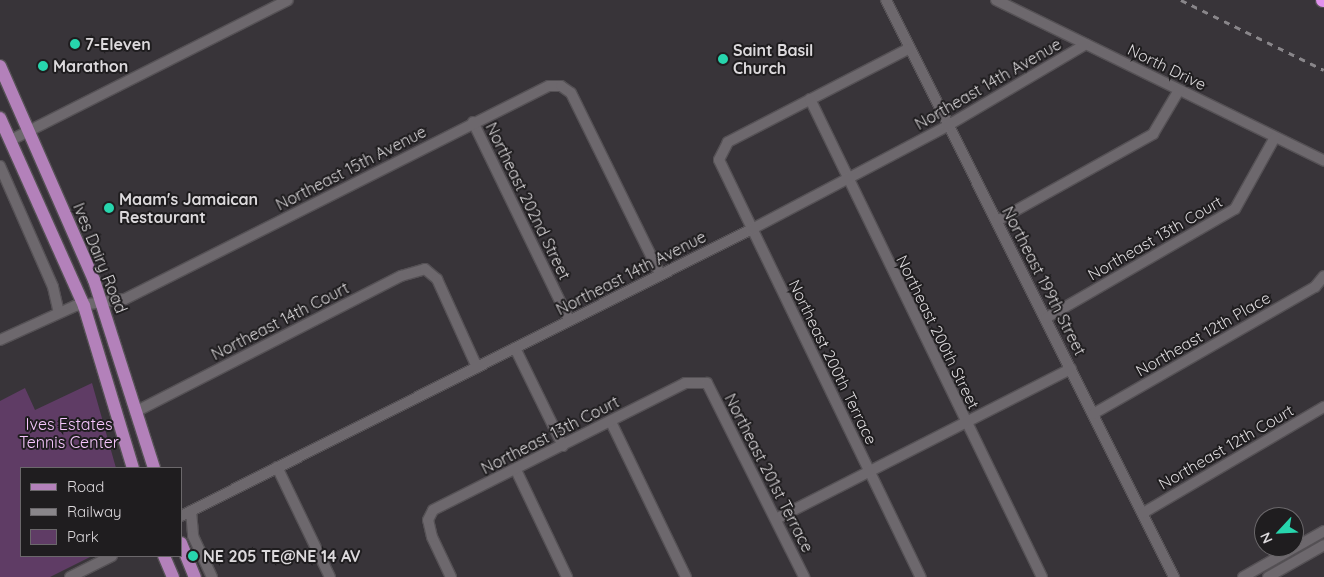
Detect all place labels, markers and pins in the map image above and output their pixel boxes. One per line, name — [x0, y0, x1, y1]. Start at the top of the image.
place label: 7-Eleven — [85, 34, 151, 54]
marker: 7-Eleven — [69, 38, 81, 50]
place label: Saint Basil Church — [733, 40, 813, 78]
marker: Saint Basil Church — [717, 53, 729, 65]
place label: Marathon — [53, 56, 128, 76]
marker: Marathon — [37, 60, 49, 72]
place label: Maam's Jamaican Restaurant — [119, 189, 258, 227]
marker: Maam's Jamaican Restaurant — [103, 202, 115, 214]
place label: NE 205 TE@NE 14 AV — [203, 546, 361, 566]
marker: NE 205 TE@NE 14 AV — [187, 550, 199, 562]

